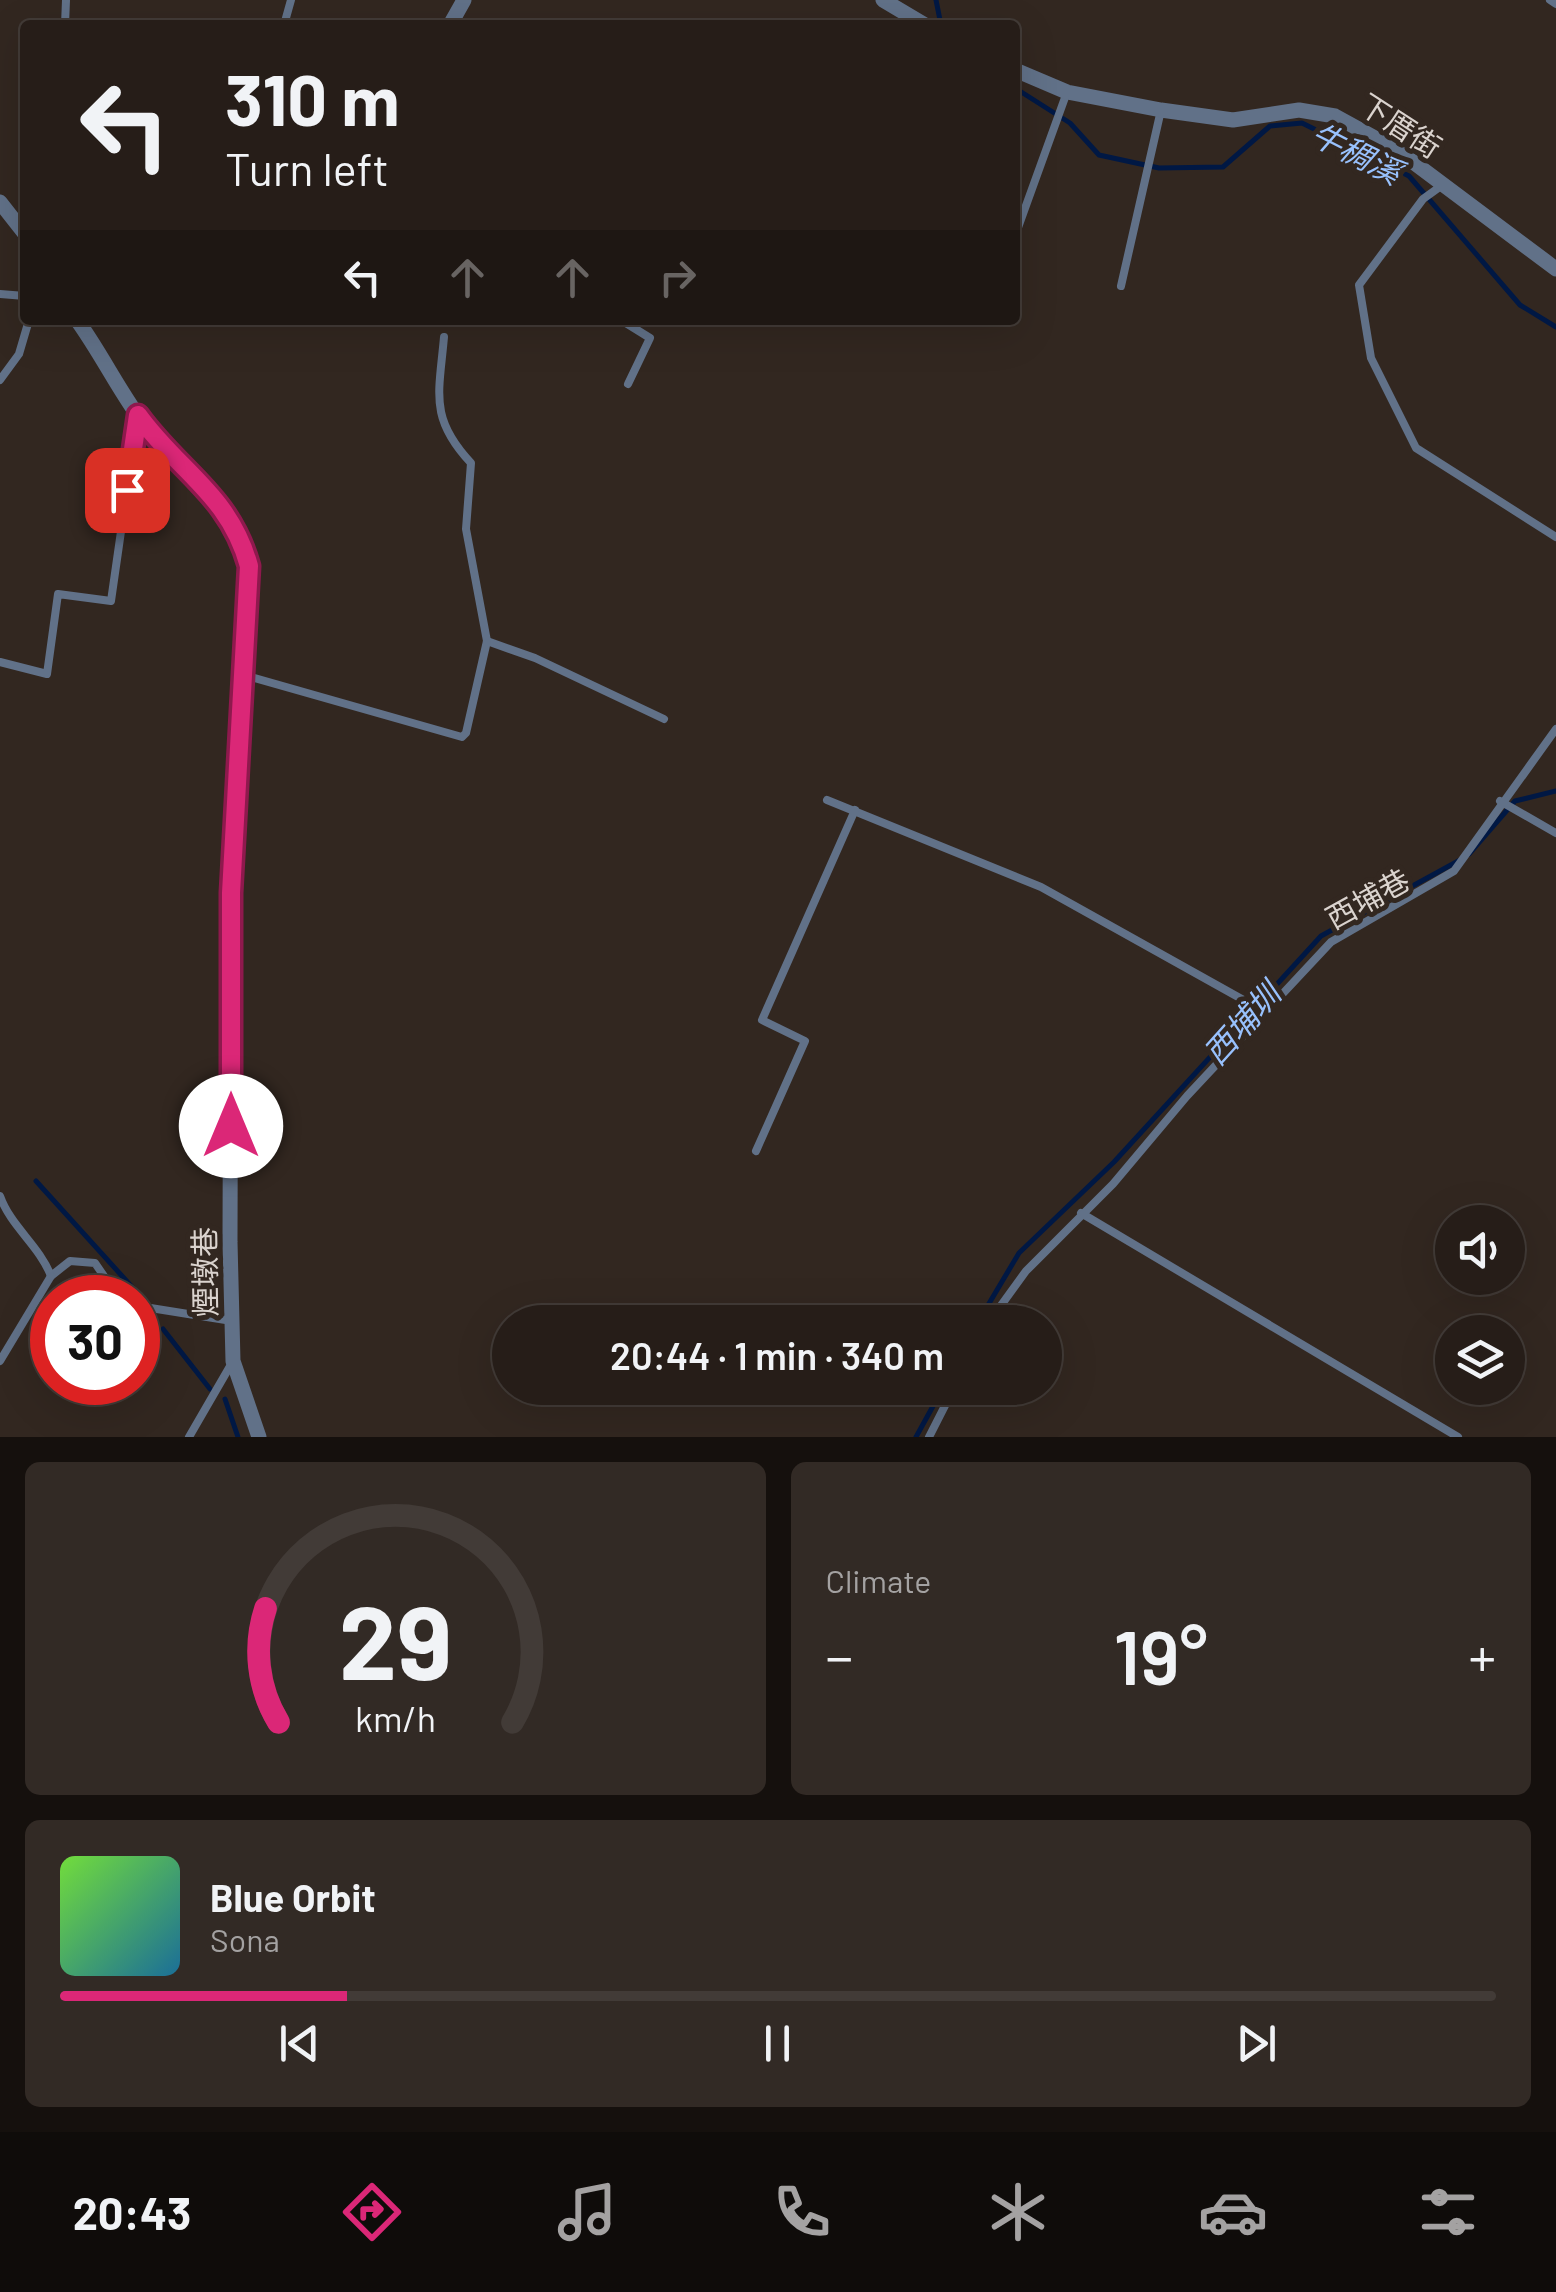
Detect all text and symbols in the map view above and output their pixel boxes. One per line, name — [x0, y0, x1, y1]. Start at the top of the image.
text: 310 m — [225, 56, 400, 140]
icon: left — [60, 60, 190, 190]
street label: 下厝街 — [1353, 85, 1449, 165]
water label: 牛稠溪 — [1306, 113, 1412, 193]
text: Turn left — [225, 141, 389, 195]
icon: left — [335, 250, 390, 305]
icon: ahead — [440, 250, 495, 305]
icon: ahead — [545, 250, 600, 305]
icon: right — [650, 250, 705, 305]
pin — [85, 448, 170, 533]
icon: arrive — [100, 463, 155, 518]
street label: 西埔巷 — [1319, 860, 1415, 936]
water label: 西埔圳 — [1195, 972, 1290, 1071]
position arrow — [179, 1074, 283, 1178]
map controls — [1435, 1205, 1525, 1405]
button: sound — [1435, 1205, 1525, 1295]
street label: 煙墩巷 — [185, 1227, 223, 1317]
speed limit sign: 30 — [30, 1275, 160, 1405]
button: layers — [1435, 1315, 1525, 1405]
text: 20:44 · 1 min · 340 m — [610, 1332, 944, 1378]
text: Climate — [826, 1561, 931, 1599]
text: 29 — [339, 1576, 452, 1701]
text: 19° — [1114, 1610, 1208, 1700]
text: − — [826, 1622, 853, 1688]
text: + — [1468, 1622, 1496, 1688]
text: km/h — [355, 1696, 436, 1739]
text: Blue Orbit — [210, 1874, 376, 1920]
text: Sona — [210, 1920, 280, 1958]
icon: previous — [272, 2016, 327, 2071]
icon: pause — [750, 2016, 805, 2071]
icon: next — [1229, 2016, 1284, 2071]
icon: directions — [337, 2177, 407, 2247]
icon: music — [552, 2177, 622, 2247]
icon: phone — [767, 2177, 837, 2247]
icon: climate — [983, 2177, 1053, 2247]
icon: car — [1198, 2177, 1268, 2247]
icon: filters — [1413, 2177, 1483, 2247]
text: 20:43 — [73, 2185, 191, 2239]

